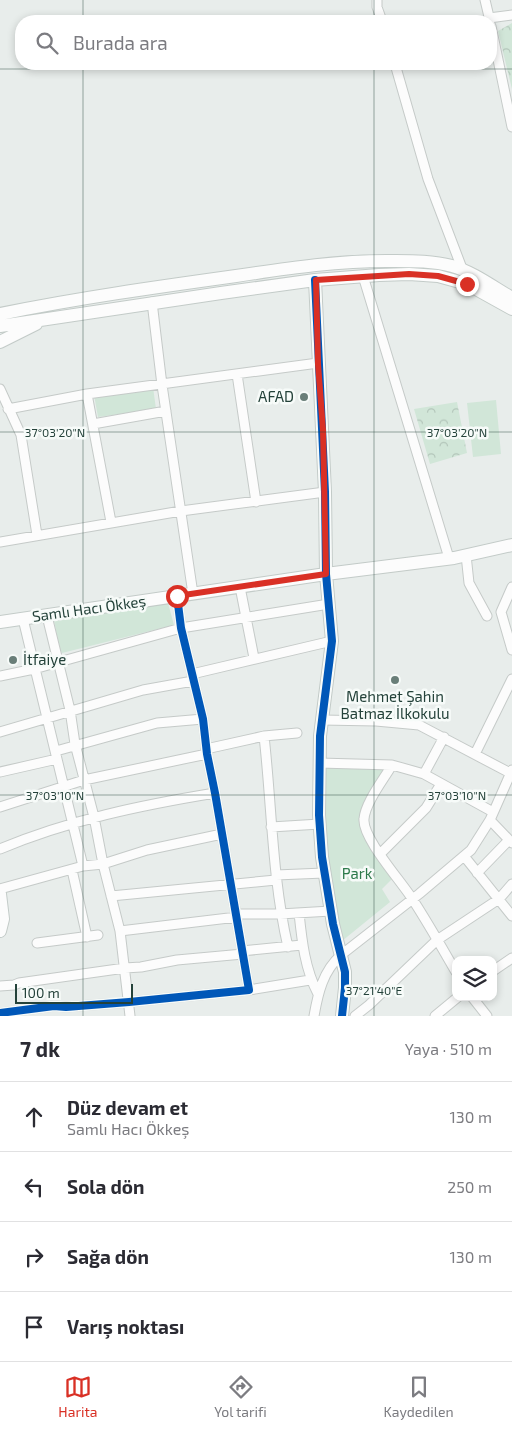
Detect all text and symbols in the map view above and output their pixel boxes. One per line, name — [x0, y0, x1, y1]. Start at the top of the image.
search box — [15, 15, 497, 70]
icon: search — [33, 29, 61, 57]
text: Burada ara — [73, 31, 168, 54]
route end — [456, 273, 479, 296]
place label: AFAD — [258, 387, 294, 405]
marker: AFAD — [298, 391, 310, 403]
text: 37°03'20"N — [25, 425, 85, 439]
text: 37°03'20"N — [427, 425, 487, 439]
route start — [166, 585, 189, 608]
street label: Samlı Hacı Ökkeş — [31, 591, 147, 626]
place label: İtfaiye — [23, 650, 66, 668]
marker: İtfaiye — [7, 654, 19, 666]
marker: Mehmet Şahin Batmaz İlkokulu — [389, 674, 401, 686]
place label: Mehmet Şahin Batmaz İlkokulu — [340, 687, 450, 722]
text: 37°03'10"N — [26, 788, 84, 802]
text: 37°03'10"N — [428, 788, 486, 802]
park label: Park — [342, 864, 373, 882]
map controls — [452, 956, 497, 1001]
button: layers — [452, 956, 497, 1001]
scale bar — [15, 981, 132, 1004]
text: 37°21'40"E — [346, 983, 403, 997]
text: 100 m — [22, 984, 60, 1001]
text: 7 dk — [20, 1036, 60, 1061]
text: Yaya · 510 m — [405, 1039, 492, 1058]
text: Düz devam et — [67, 1096, 188, 1119]
icon: ahead — [20, 1103, 48, 1131]
text: 130 m — [450, 1107, 492, 1126]
text: Samlı Hacı Ökkeş — [67, 1119, 189, 1138]
icon: left — [20, 1173, 48, 1201]
text: Sola dön — [67, 1175, 144, 1198]
text: 250 m — [447, 1177, 492, 1196]
icon: right — [20, 1243, 48, 1271]
text: Sağa dön — [67, 1245, 149, 1268]
text: 130 m — [450, 1247, 492, 1266]
icon: arrive — [20, 1313, 48, 1341]
text: Varış noktası — [67, 1315, 184, 1338]
tab: Harita — [58, 1373, 98, 1420]
tab: Yol tarifi — [214, 1373, 267, 1420]
tab: Kaydedilen — [384, 1373, 454, 1420]

